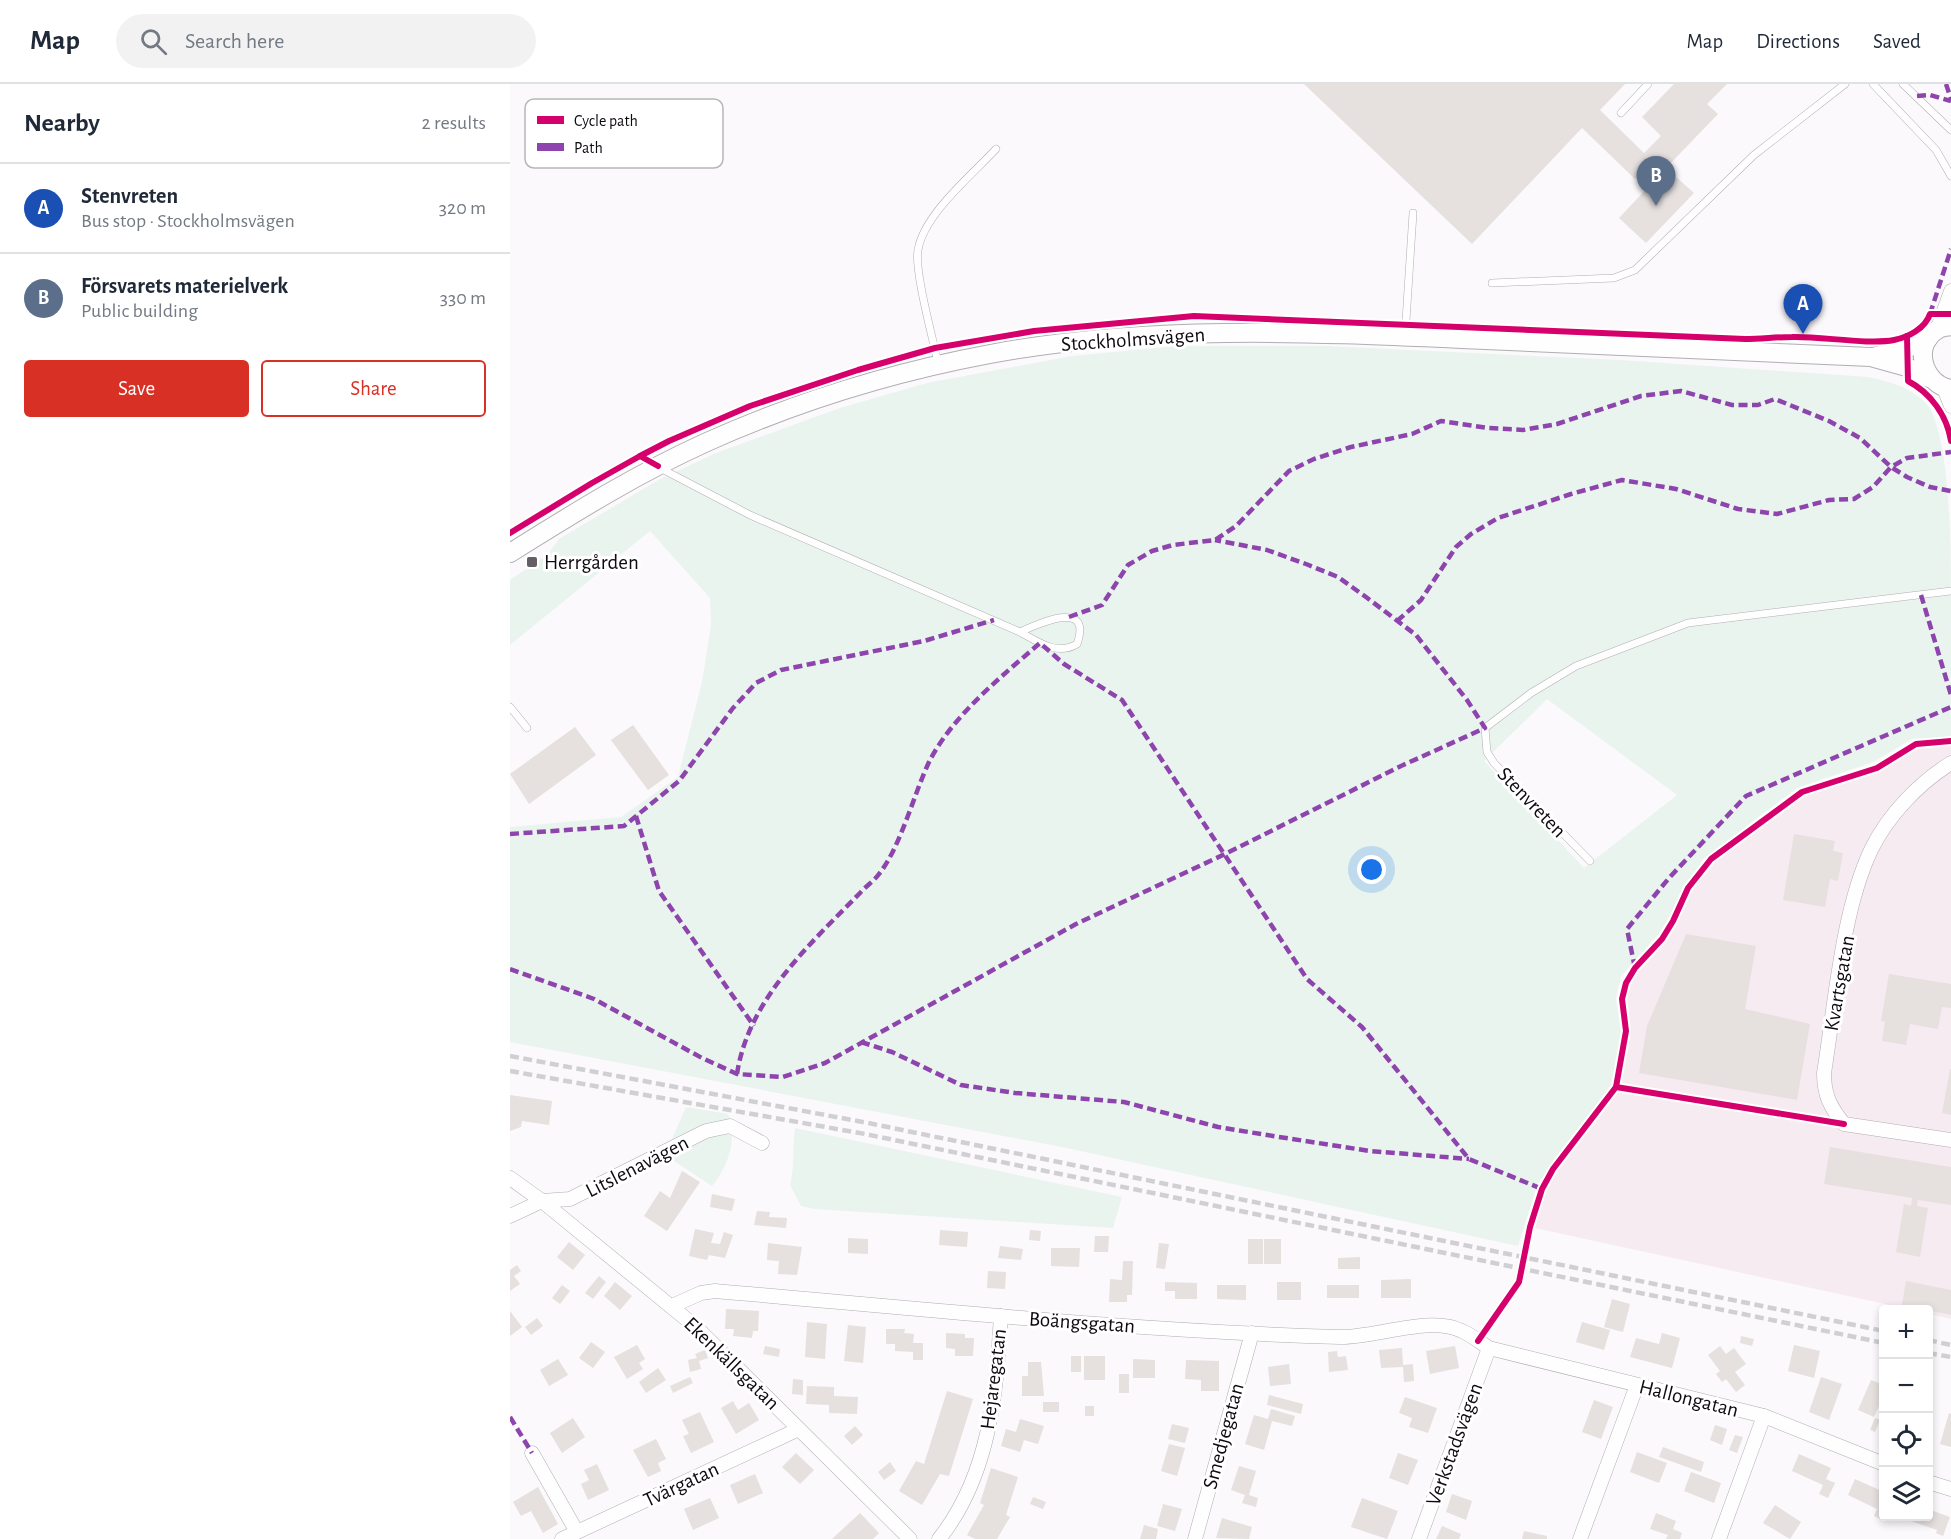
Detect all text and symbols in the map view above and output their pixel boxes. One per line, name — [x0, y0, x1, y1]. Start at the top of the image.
search box — [116, 14, 536, 68]
icon: search — [137, 25, 170, 58]
text: Map — [30, 27, 80, 55]
text: Search here — [185, 30, 284, 52]
text: Map — [1687, 31, 1723, 52]
text: Directions — [1756, 31, 1840, 52]
text: Saved — [1873, 31, 1921, 52]
legend — [525, 99, 723, 168]
text: Nearby — [24, 110, 100, 136]
text: 2 results — [422, 113, 486, 133]
text: Cycle path — [574, 113, 638, 130]
text: Path — [574, 140, 603, 156]
pin: B — [1636, 156, 1676, 206]
text: Stenvreten — [81, 185, 178, 207]
text: A — [38, 198, 50, 218]
text: 320 m — [439, 198, 486, 218]
text: Bus stop · Stockholmsvägen — [81, 211, 295, 231]
text: Försvarets materielverk — [81, 275, 288, 297]
pin: A — [1784, 284, 1822, 334]
text: B — [38, 288, 49, 308]
text: 330 m — [440, 288, 486, 308]
text: Public building — [81, 301, 198, 321]
street label: Stockholmsvägen — [1060, 324, 1206, 355]
button: Save — [24, 360, 249, 417]
button: Share — [261, 360, 486, 417]
place label: Herrgården — [544, 552, 639, 573]
marker: Herrgården — [525, 555, 539, 569]
street label: Stenvreten — [1493, 763, 1570, 842]
your location — [1357, 855, 1386, 884]
street label: Kvartsgatan — [1821, 934, 1858, 1033]
street label: Litslenavägen — [582, 1132, 692, 1201]
map controls — [1879, 1305, 1933, 1521]
button: + — [1879, 1305, 1933, 1359]
street label: Boängsgatan — [1028, 1308, 1136, 1337]
street label: Ekenkällsgatan — [680, 1313, 783, 1414]
street label: Hejaregatan — [977, 1327, 1010, 1431]
button: − — [1879, 1359, 1933, 1413]
street label: Hallongatan — [1637, 1376, 1741, 1421]
street label: Verkstadsvägen — [1423, 1380, 1486, 1508]
street label: Smedjegatan — [1199, 1381, 1248, 1491]
button: locate — [1879, 1413, 1933, 1467]
street label: Tvärgatan — [640, 1458, 722, 1511]
button: layers — [1879, 1467, 1933, 1521]

